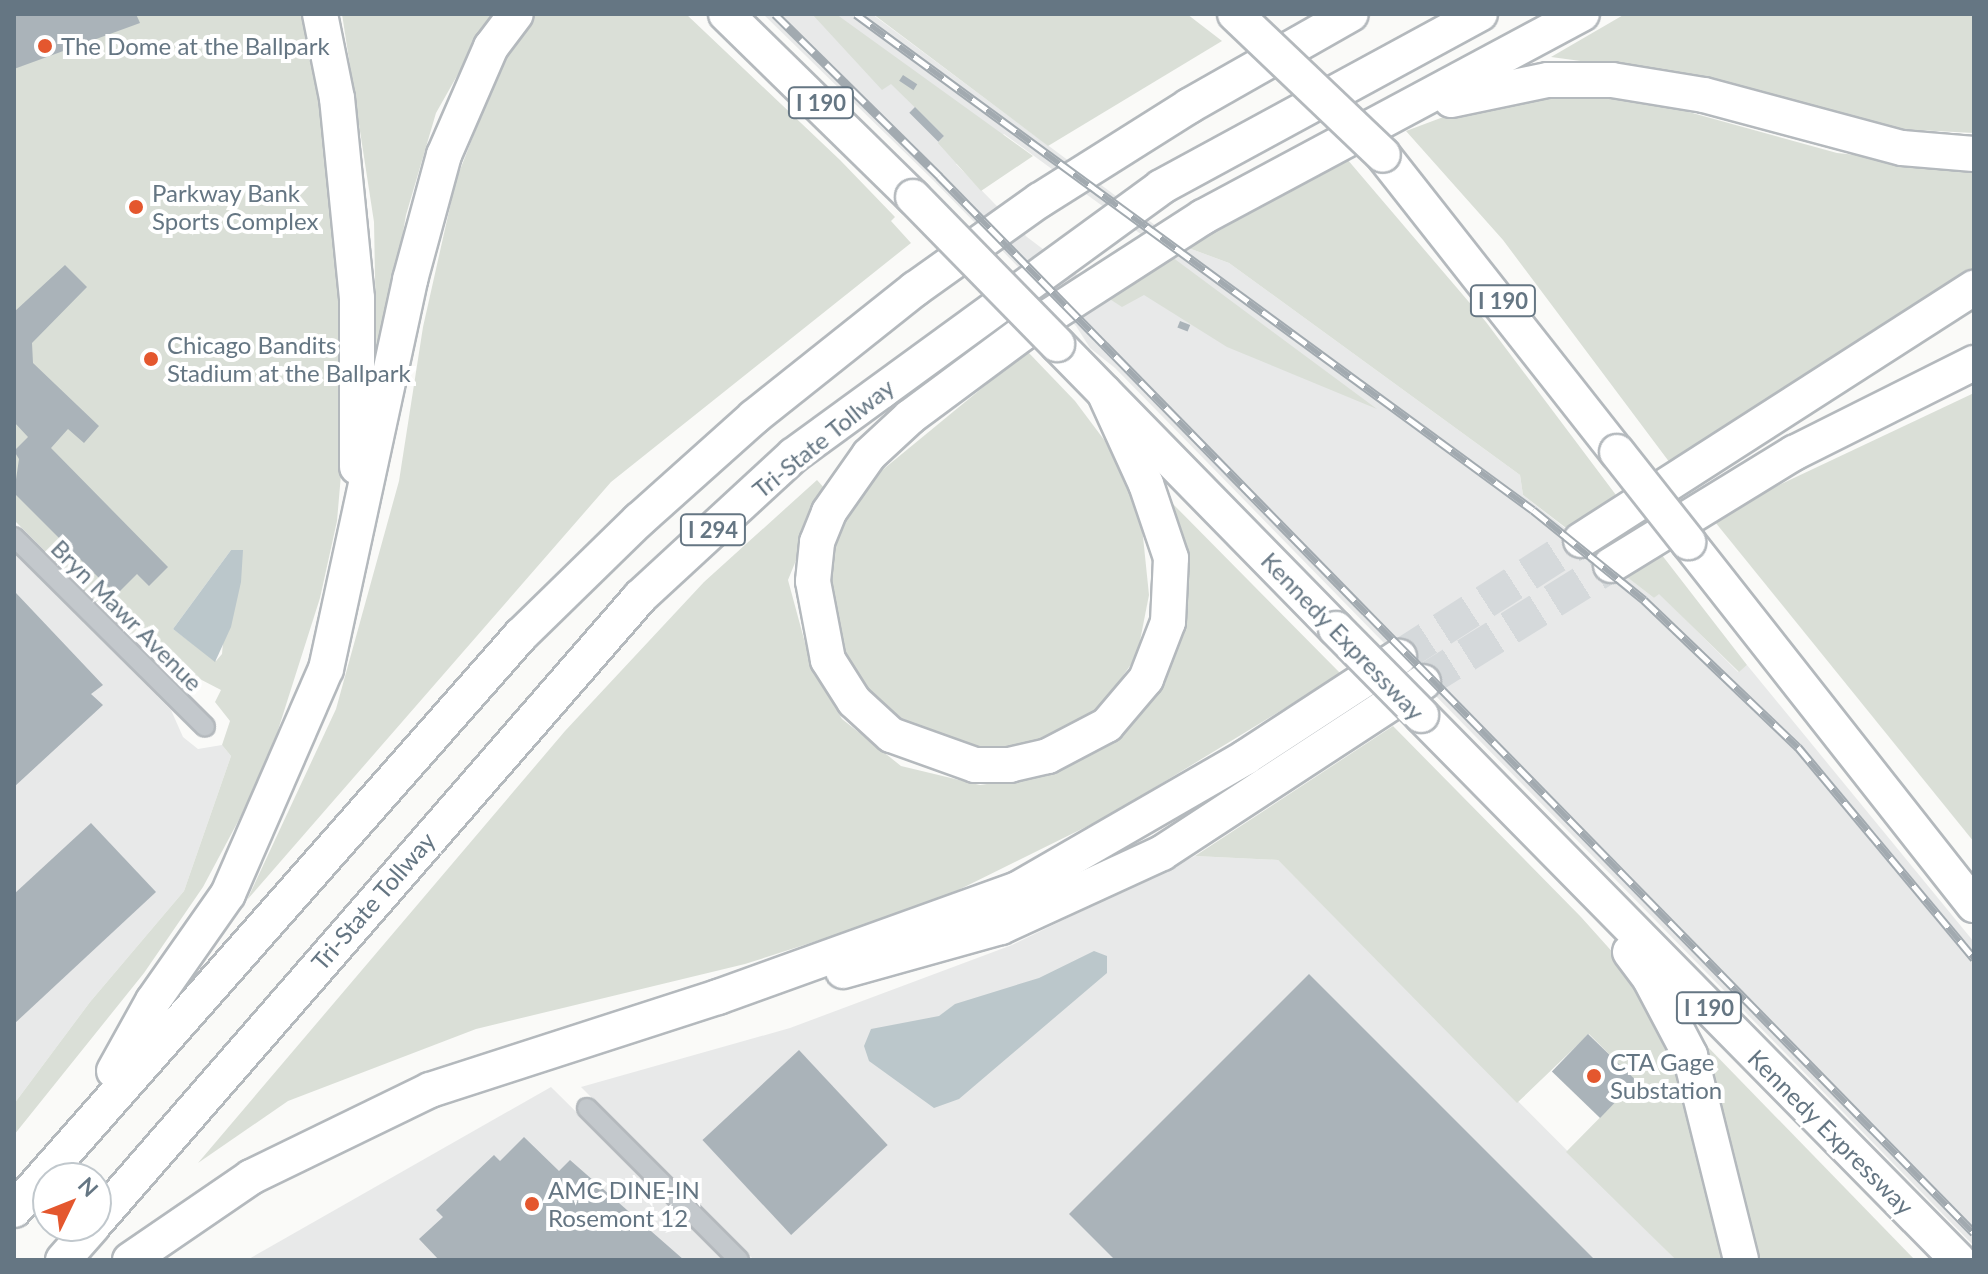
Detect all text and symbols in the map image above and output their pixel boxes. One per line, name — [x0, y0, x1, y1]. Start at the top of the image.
place label: The Dome at the Ballpark — [61, 32, 330, 60]
marker: The Dome at the Ballpark — [36, 37, 54, 55]
road number: I 190 — [787, 85, 855, 121]
place label: Parkway Bank Sports Complex — [152, 179, 318, 235]
marker: Parkway Bank Sports Complex — [127, 198, 145, 216]
road number: I 190 — [1469, 283, 1537, 319]
place label: Chicago Bandits Stadium at the Ballpark — [167, 331, 411, 387]
marker: Chicago Bandits Stadium at the Ballpark — [142, 350, 160, 368]
street label: Tri-State Tollway — [746, 372, 900, 504]
road number: I 294 — [679, 512, 747, 548]
street label: Bryn Mawr Avenue — [45, 533, 209, 697]
street label: Kennedy Expressway — [1255, 546, 1431, 726]
street label: Tri-State Tollway — [305, 826, 441, 976]
road number: I 190 — [1675, 990, 1743, 1026]
street label: Kennedy Expressway — [1742, 1043, 1920, 1221]
place label: CTA Gage Substation — [1610, 1048, 1722, 1104]
marker: CTA Gage Substation — [1585, 1067, 1603, 1085]
north arrow — [32, 1162, 112, 1242]
text: N — [73, 1171, 104, 1202]
place label: AMC DINE-IN Rosemont 12 — [548, 1176, 700, 1232]
marker: AMC DINE-IN Rosemont 12 — [523, 1195, 541, 1213]

